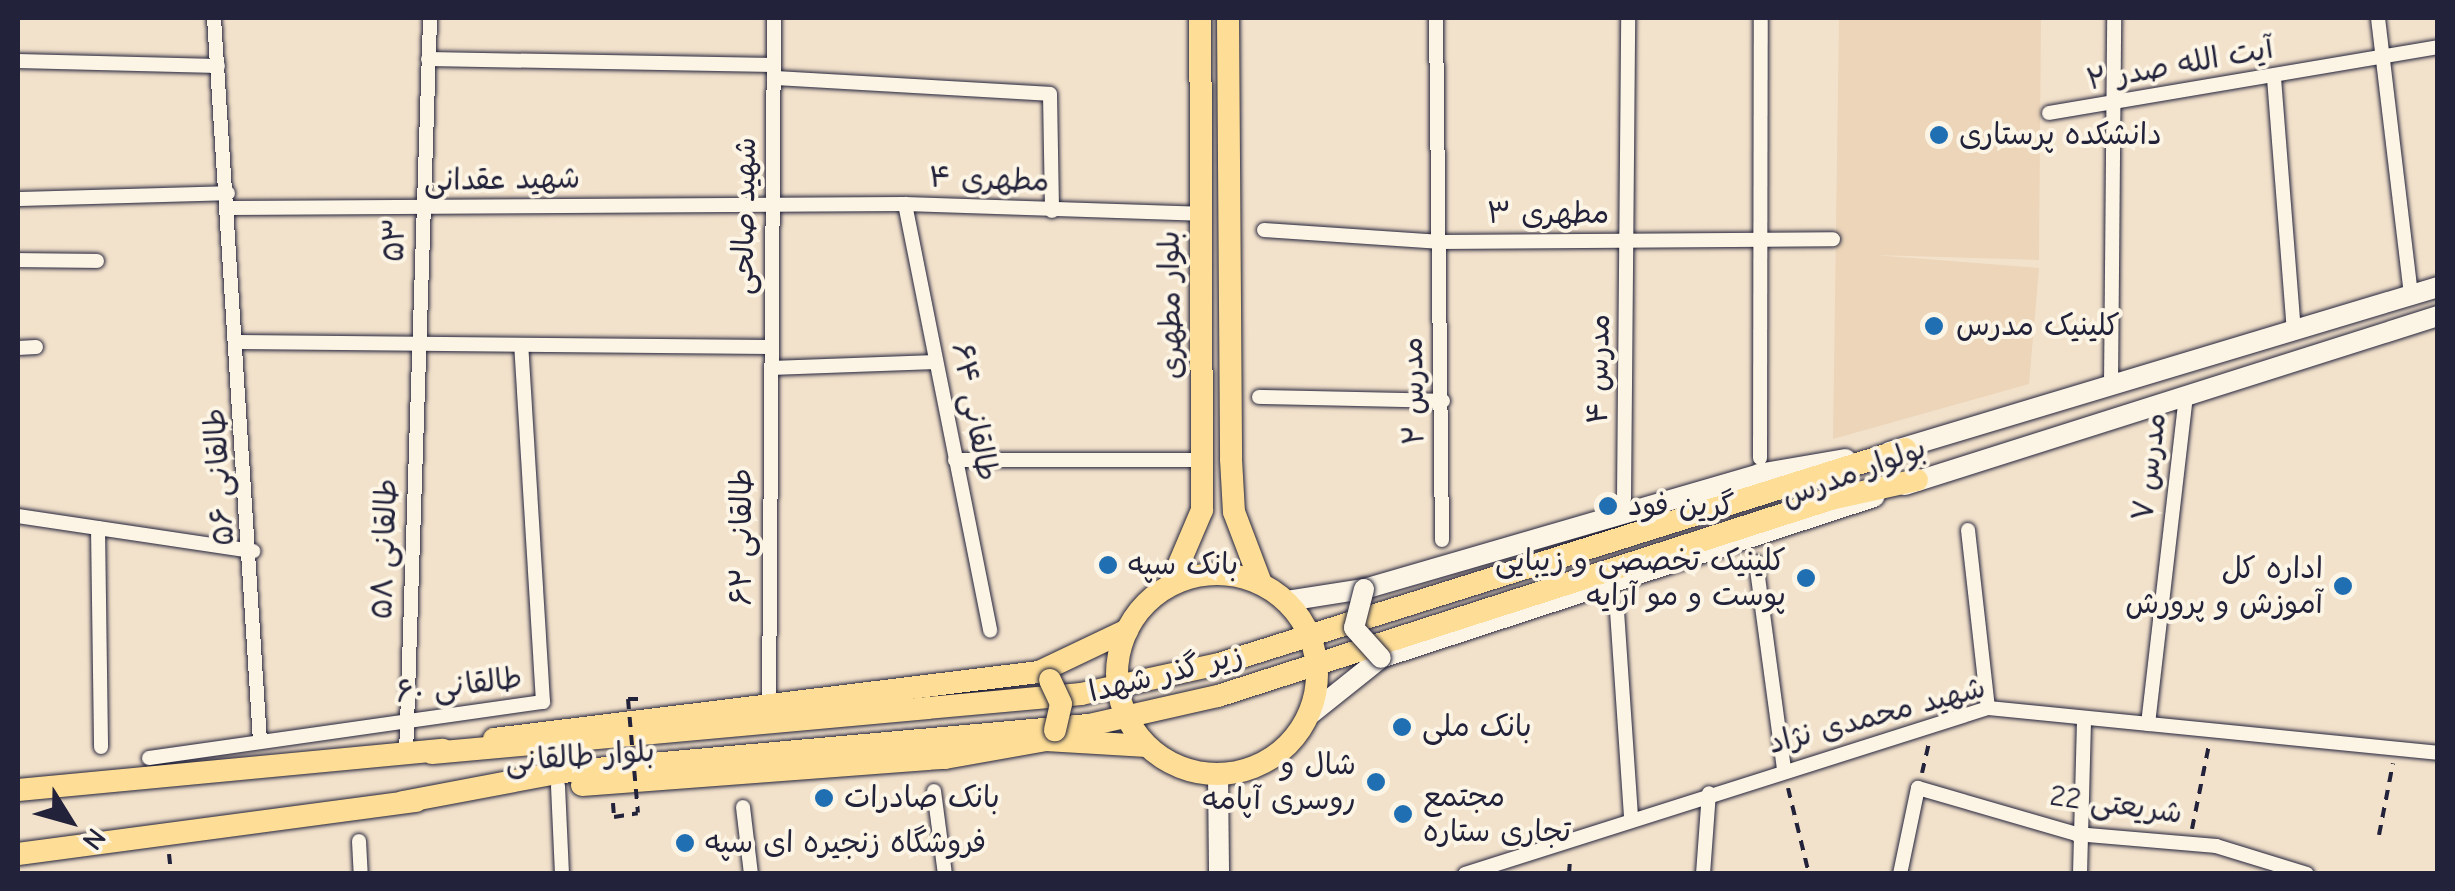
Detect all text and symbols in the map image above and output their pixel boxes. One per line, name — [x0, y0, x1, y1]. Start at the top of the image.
street label: آیت الله صدر ۲ — [2084, 31, 2276, 99]
place label: دانشکده پرستاری — [1959, 117, 2162, 153]
marker: دانشکده پرستاری — [1928, 124, 1950, 146]
street label: شهید صالحی — [726, 137, 764, 295]
street label: مطهری ۴ — [928, 160, 1050, 200]
street label: شهید عقدانی — [424, 161, 580, 199]
street label: مطهری ۳ — [1487, 196, 1609, 232]
street label: ۵۳ — [376, 217, 414, 263]
street label: بلوار مطهری — [1152, 230, 1190, 380]
place label: کلینیک مدرس — [1956, 308, 2120, 344]
street label: مدرس ۴ — [1580, 313, 1618, 425]
marker: کلینیک مدرس — [1921, 313, 1947, 339]
street label: مدرس ۲ — [1395, 337, 1433, 445]
street label: طالقانی ۶۴ — [943, 340, 1005, 484]
street label: طالقانی ۵۶ — [197, 407, 243, 547]
street label: مدرس ۷ — [2125, 411, 2175, 523]
street label: بولوار مدرس — [1777, 430, 1931, 516]
street label: طالقانی ۶۲ — [724, 468, 760, 606]
street label: طالقانی ۵۸ — [365, 478, 405, 620]
place label: گرین فود — [1628, 488, 1735, 524]
marker: گرین فود — [1597, 495, 1619, 517]
place label: کلینیک تخصصی و زیبایی پوست و مو آرایه — [1495, 543, 1786, 614]
place label: بانک سپه — [1128, 547, 1238, 583]
place label: اداره کل آموزش و پرورش — [2125, 551, 2323, 622]
marker: بانک سپه — [1097, 554, 1119, 576]
marker: کلینیک تخصصی و زیبایی پوست و مو آرایه — [1795, 567, 1817, 589]
marker: اداره کل آموزش و پرورش — [2332, 575, 2354, 597]
street label: زیر گذر شهدا — [1085, 638, 1247, 710]
street label: طالقانی ۶۰ — [394, 660, 524, 712]
street label: شهید محمدی نژاد — [1765, 670, 1989, 762]
place label: بانک ملی — [1422, 709, 1532, 745]
marker: بانک ملی — [1391, 716, 1413, 738]
street label: بلوار طالقانی — [504, 734, 656, 780]
place label: شال و روسری آپامه — [1202, 747, 1356, 818]
north arrow — [20, 771, 120, 871]
marker: شال و روسری آپامه — [1365, 771, 1387, 793]
street label: شریعتی 22 — [2047, 778, 2185, 832]
place label: مجتمع تجاری ستاره — [1423, 779, 1571, 850]
place label: بانک صادرات — [844, 780, 1000, 816]
marker: بانک صادرات — [813, 787, 835, 809]
marker: مجتمع تجاری ستاره — [1392, 803, 1414, 825]
text: N — [76, 822, 112, 856]
place label: فروشگاه زنجیره ای سپه — [705, 825, 986, 861]
marker: فروشگاه زنجیره ای سپه — [674, 832, 696, 854]

